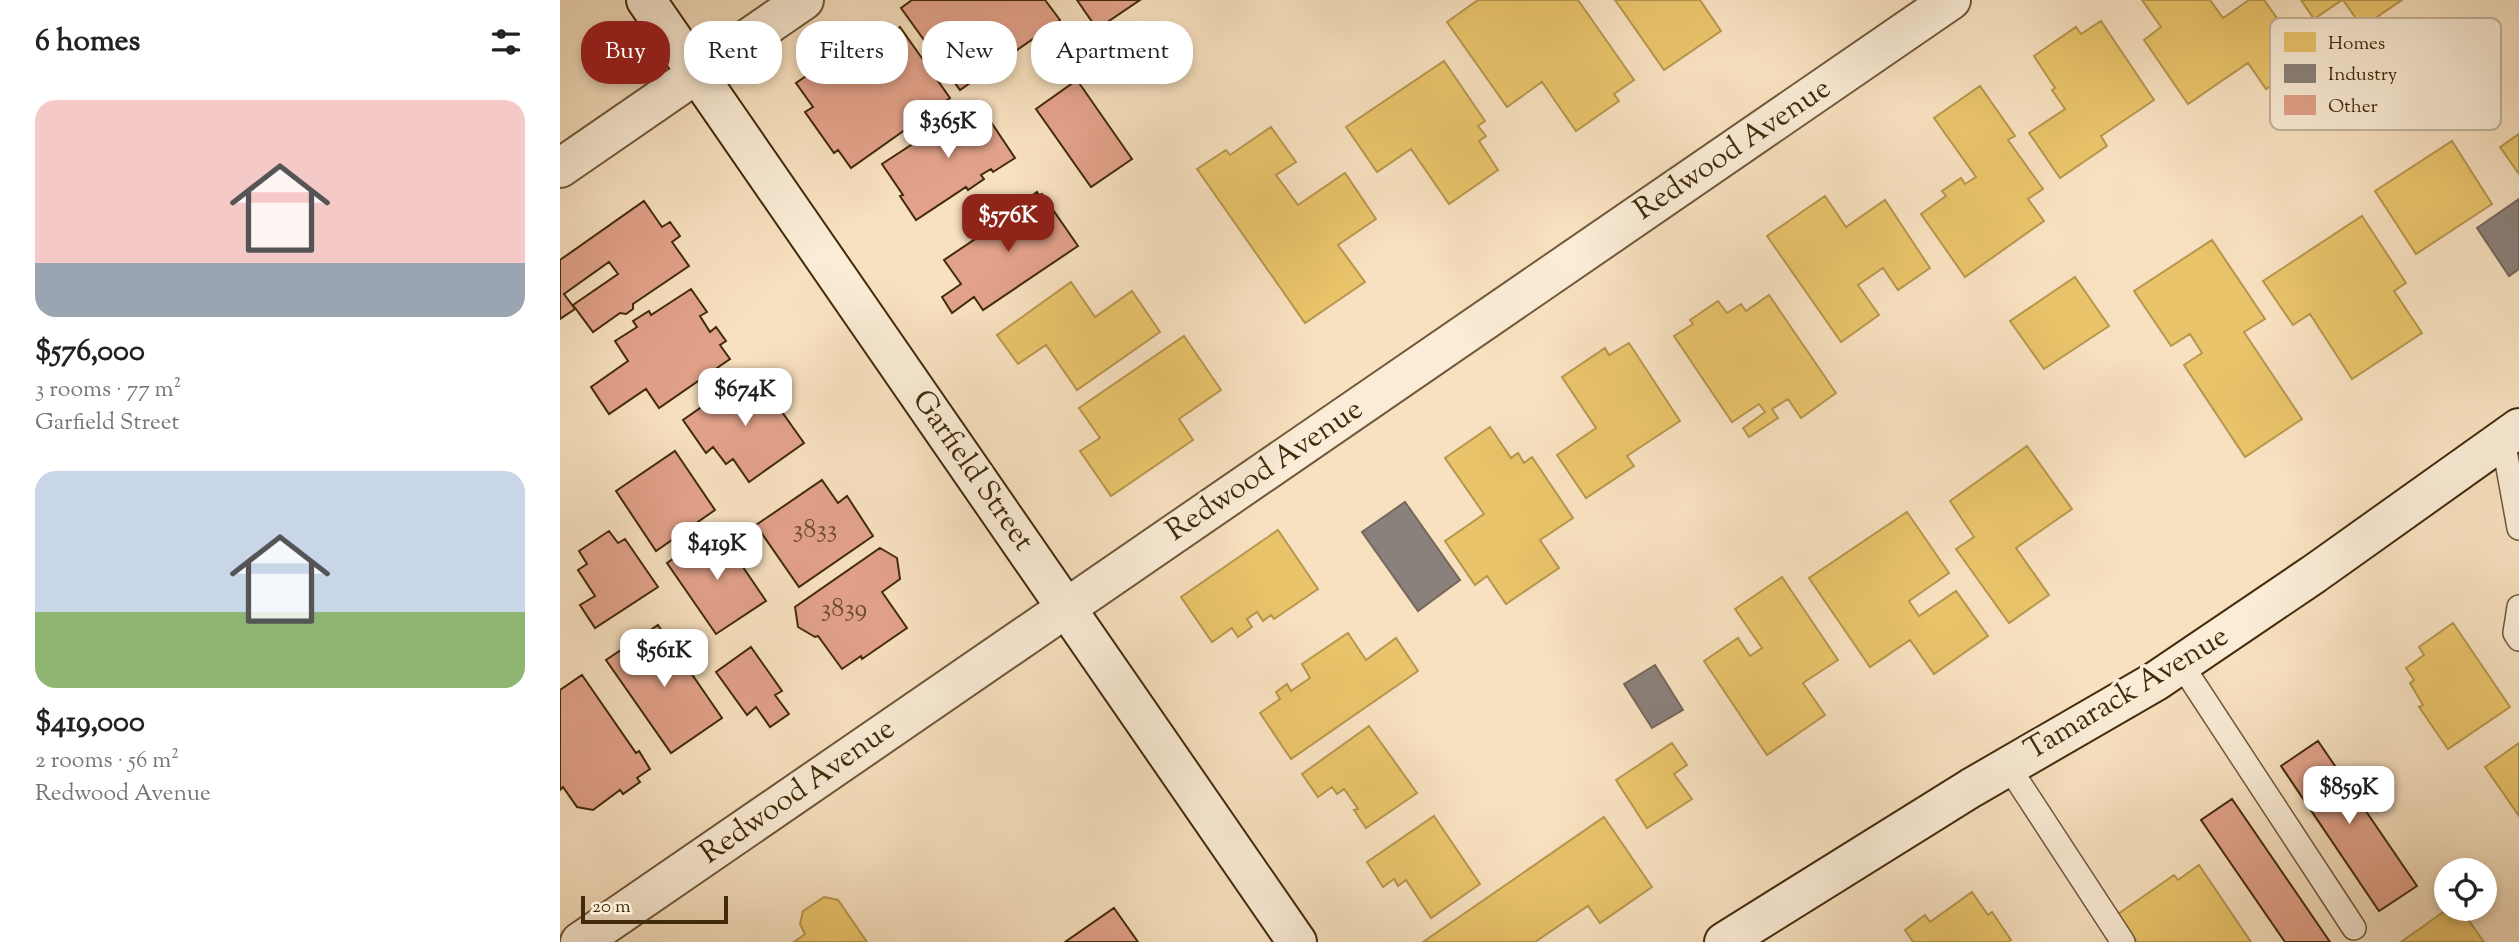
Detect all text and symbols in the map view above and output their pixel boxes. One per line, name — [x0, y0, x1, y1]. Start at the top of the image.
legend — [2270, 18, 2501, 130]
text: 6 homes — [35, 21, 140, 64]
chip: Buy — [581, 21, 670, 84]
chip: Rent — [684, 21, 782, 84]
chip: Filters — [796, 21, 908, 84]
chip: New — [922, 21, 1017, 84]
chip: Apartment — [1031, 21, 1193, 84]
icon: filters — [487, 23, 525, 61]
text: Homes — [2328, 31, 2385, 58]
text: Industry — [2328, 62, 2398, 89]
street label: Redwood Avenue — [1626, 68, 1840, 232]
text: Other — [2328, 94, 2378, 121]
pin: $365K — [899, 100, 997, 160]
text: $365K — [919, 106, 977, 139]
icon: home — [217, 145, 343, 271]
pin: $576K — [959, 194, 1057, 254]
text: $576K — [978, 200, 1038, 233]
text: $576,000 — [35, 331, 145, 374]
pin: $674K — [696, 368, 794, 428]
text: 3 rooms · 77 m² — [35, 374, 181, 407]
text: $674K — [714, 374, 776, 407]
street label: Garfield Street — [900, 382, 1044, 560]
street label: Redwood Avenue — [1158, 389, 1372, 553]
text: Garfield Street — [35, 407, 179, 440]
house number: 3833 — [793, 512, 837, 549]
icon: home — [217, 516, 343, 642]
pin: $419K — [668, 522, 766, 582]
text: $419K — [687, 528, 747, 561]
house number: 3839 — [821, 591, 867, 628]
street label: Tamarack Avenue — [2017, 616, 2237, 772]
pin: $561K — [615, 630, 713, 689]
text: $561K — [636, 635, 692, 668]
text: $419,000 — [35, 702, 145, 745]
street label: Redwood Avenue — [692, 709, 904, 875]
text: 2 rooms · 56 m² — [35, 745, 179, 778]
pin: $859K — [2300, 766, 2398, 826]
text: $859K — [2319, 772, 2379, 805]
text: Redwood Avenue — [35, 778, 211, 811]
map controls — [2434, 858, 2497, 921]
button: locate — [2434, 858, 2497, 921]
scale bar — [581, 893, 728, 925]
text: 20 m — [592, 894, 631, 921]

